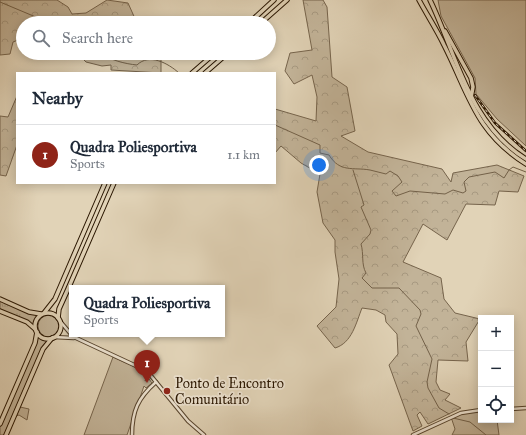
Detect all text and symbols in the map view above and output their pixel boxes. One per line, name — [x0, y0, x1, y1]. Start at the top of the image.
search box — [16, 16, 276, 60]
icon: search — [30, 27, 52, 49]
text: Search here — [62, 29, 133, 47]
text: Nearby — [32, 88, 83, 109]
text: Quadra Poliesportiva — [70, 138, 197, 156]
text: 1 — [42, 147, 48, 163]
text: 1.1 km — [227, 147, 260, 163]
your location — [309, 155, 329, 175]
text: Sports — [70, 156, 105, 172]
popup — [69, 285, 225, 337]
text: Quadra Poliesportiva — [84, 294, 210, 312]
text: Sports — [84, 312, 118, 328]
map controls — [478, 315, 514, 423]
button: + — [478, 315, 514, 351]
pin: 1 — [134, 350, 160, 383]
button: − — [478, 351, 514, 387]
place label: Ponto de Encontro Comunitário — [175, 375, 284, 408]
marker: Ponto de Encontro Comunitário — [162, 386, 172, 396]
button: locate — [478, 387, 514, 423]

